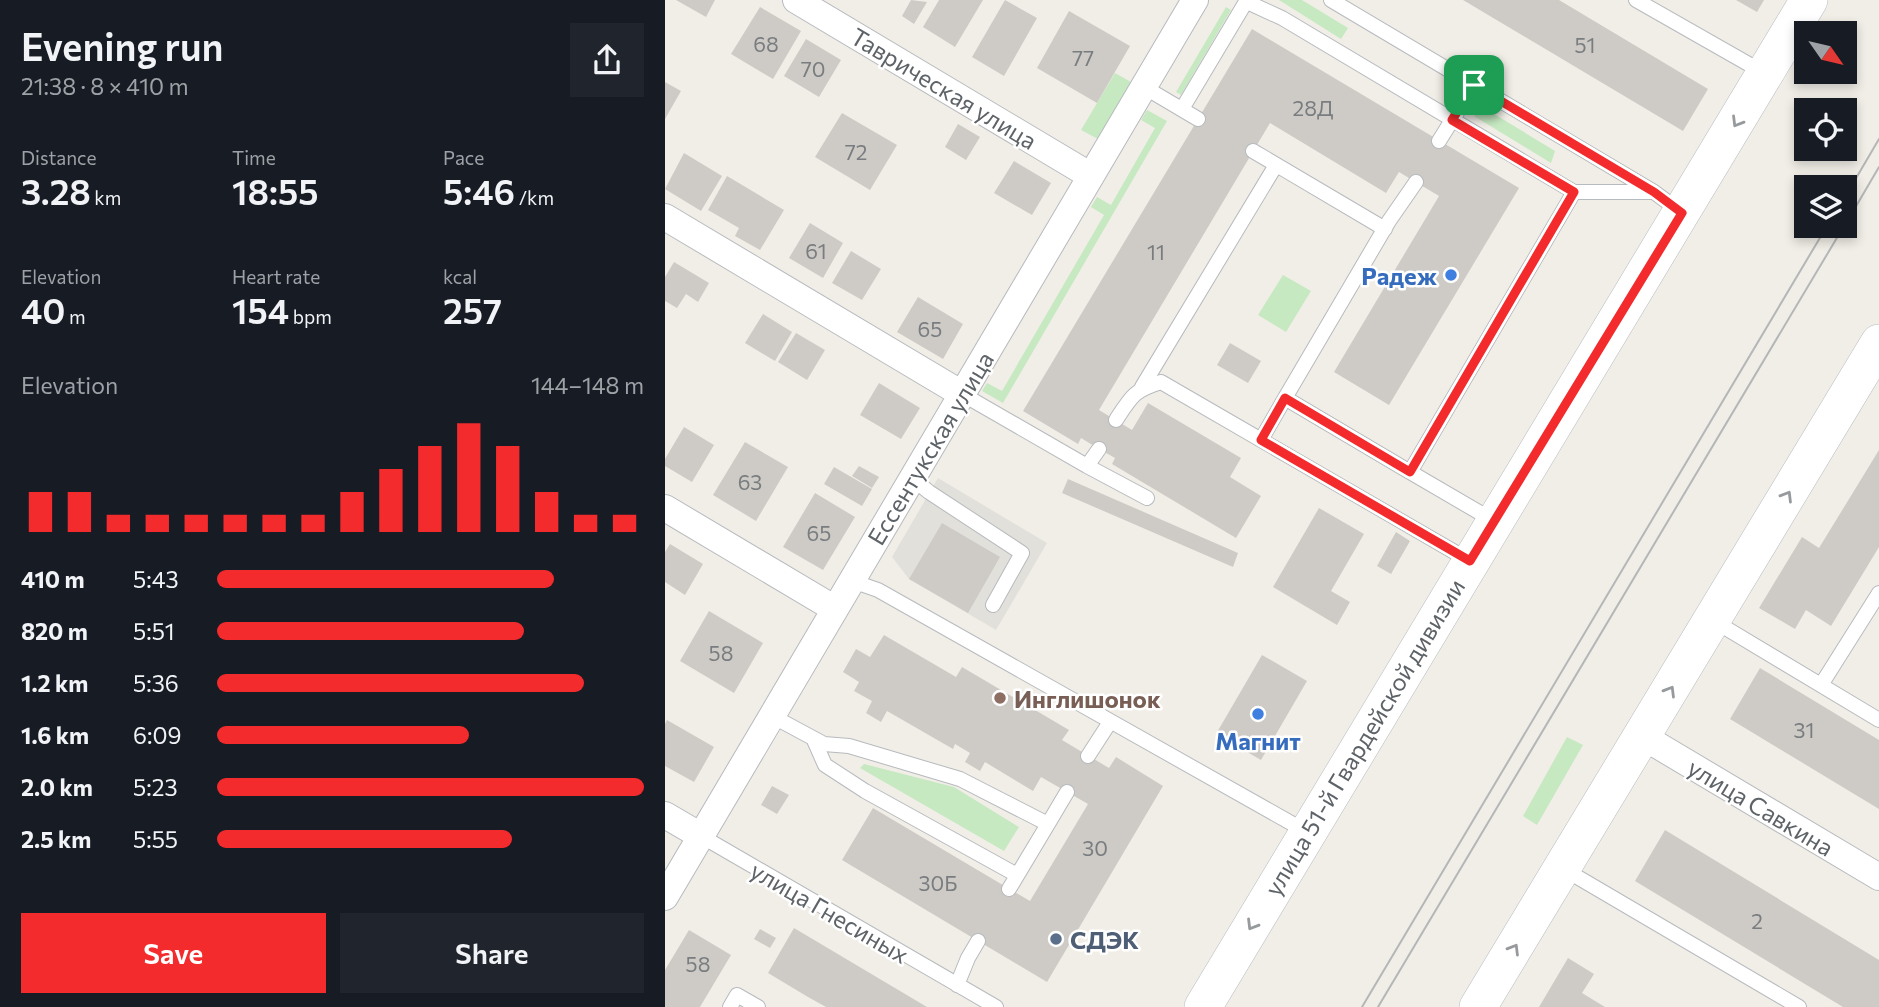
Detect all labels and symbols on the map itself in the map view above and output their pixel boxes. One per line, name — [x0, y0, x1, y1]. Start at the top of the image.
street label: Таврическая улица — [846, 21, 1042, 155]
north arrow — [1794, 21, 1857, 84]
house number: 68 — [753, 31, 779, 56]
house number: 51 — [1574, 32, 1596, 57]
house number: 77 — [1072, 45, 1094, 70]
pin — [1444, 55, 1504, 115]
house number: 70 — [801, 56, 825, 81]
house number: 28Д — [1293, 95, 1333, 120]
one-way arrow — [1732, 114, 1745, 127]
house number: 72 — [845, 139, 867, 164]
house number: 61 — [805, 238, 827, 263]
house number: 11 — [1147, 239, 1165, 264]
place label: Радеж — [1361, 261, 1438, 290]
marker: Радеж — [1443, 267, 1459, 283]
house number: 65 — [918, 316, 942, 341]
street label: Ессентукская улица — [861, 346, 999, 550]
house number: 63 — [738, 469, 762, 494]
one-way arrow — [1779, 491, 1792, 504]
house number: 65 — [807, 520, 831, 545]
street label: улица 51-й Гвардейской дивизии — [1258, 573, 1470, 901]
house number: 58 — [709, 640, 733, 665]
place label: Инглишонок — [1014, 684, 1161, 713]
one-way arrow — [1661, 686, 1674, 699]
marker: Инглишонок — [992, 690, 1008, 706]
marker: Магнит — [1250, 706, 1266, 722]
house number: 31 — [1794, 717, 1814, 742]
place label: Магнит — [1215, 726, 1301, 755]
street label: улица Савкина — [1683, 752, 1839, 862]
house number: 30 — [1082, 835, 1108, 860]
street label: улица Гнесиных — [746, 855, 914, 969]
house number: 30Б — [919, 870, 957, 895]
house number: 2 — [1751, 908, 1763, 933]
one-way arrow — [1247, 917, 1260, 930]
place label: СДЭК — [1070, 925, 1139, 954]
marker: СДЭК — [1048, 931, 1064, 947]
one-way arrow — [1505, 943, 1518, 956]
house number: 58 — [686, 951, 710, 976]

